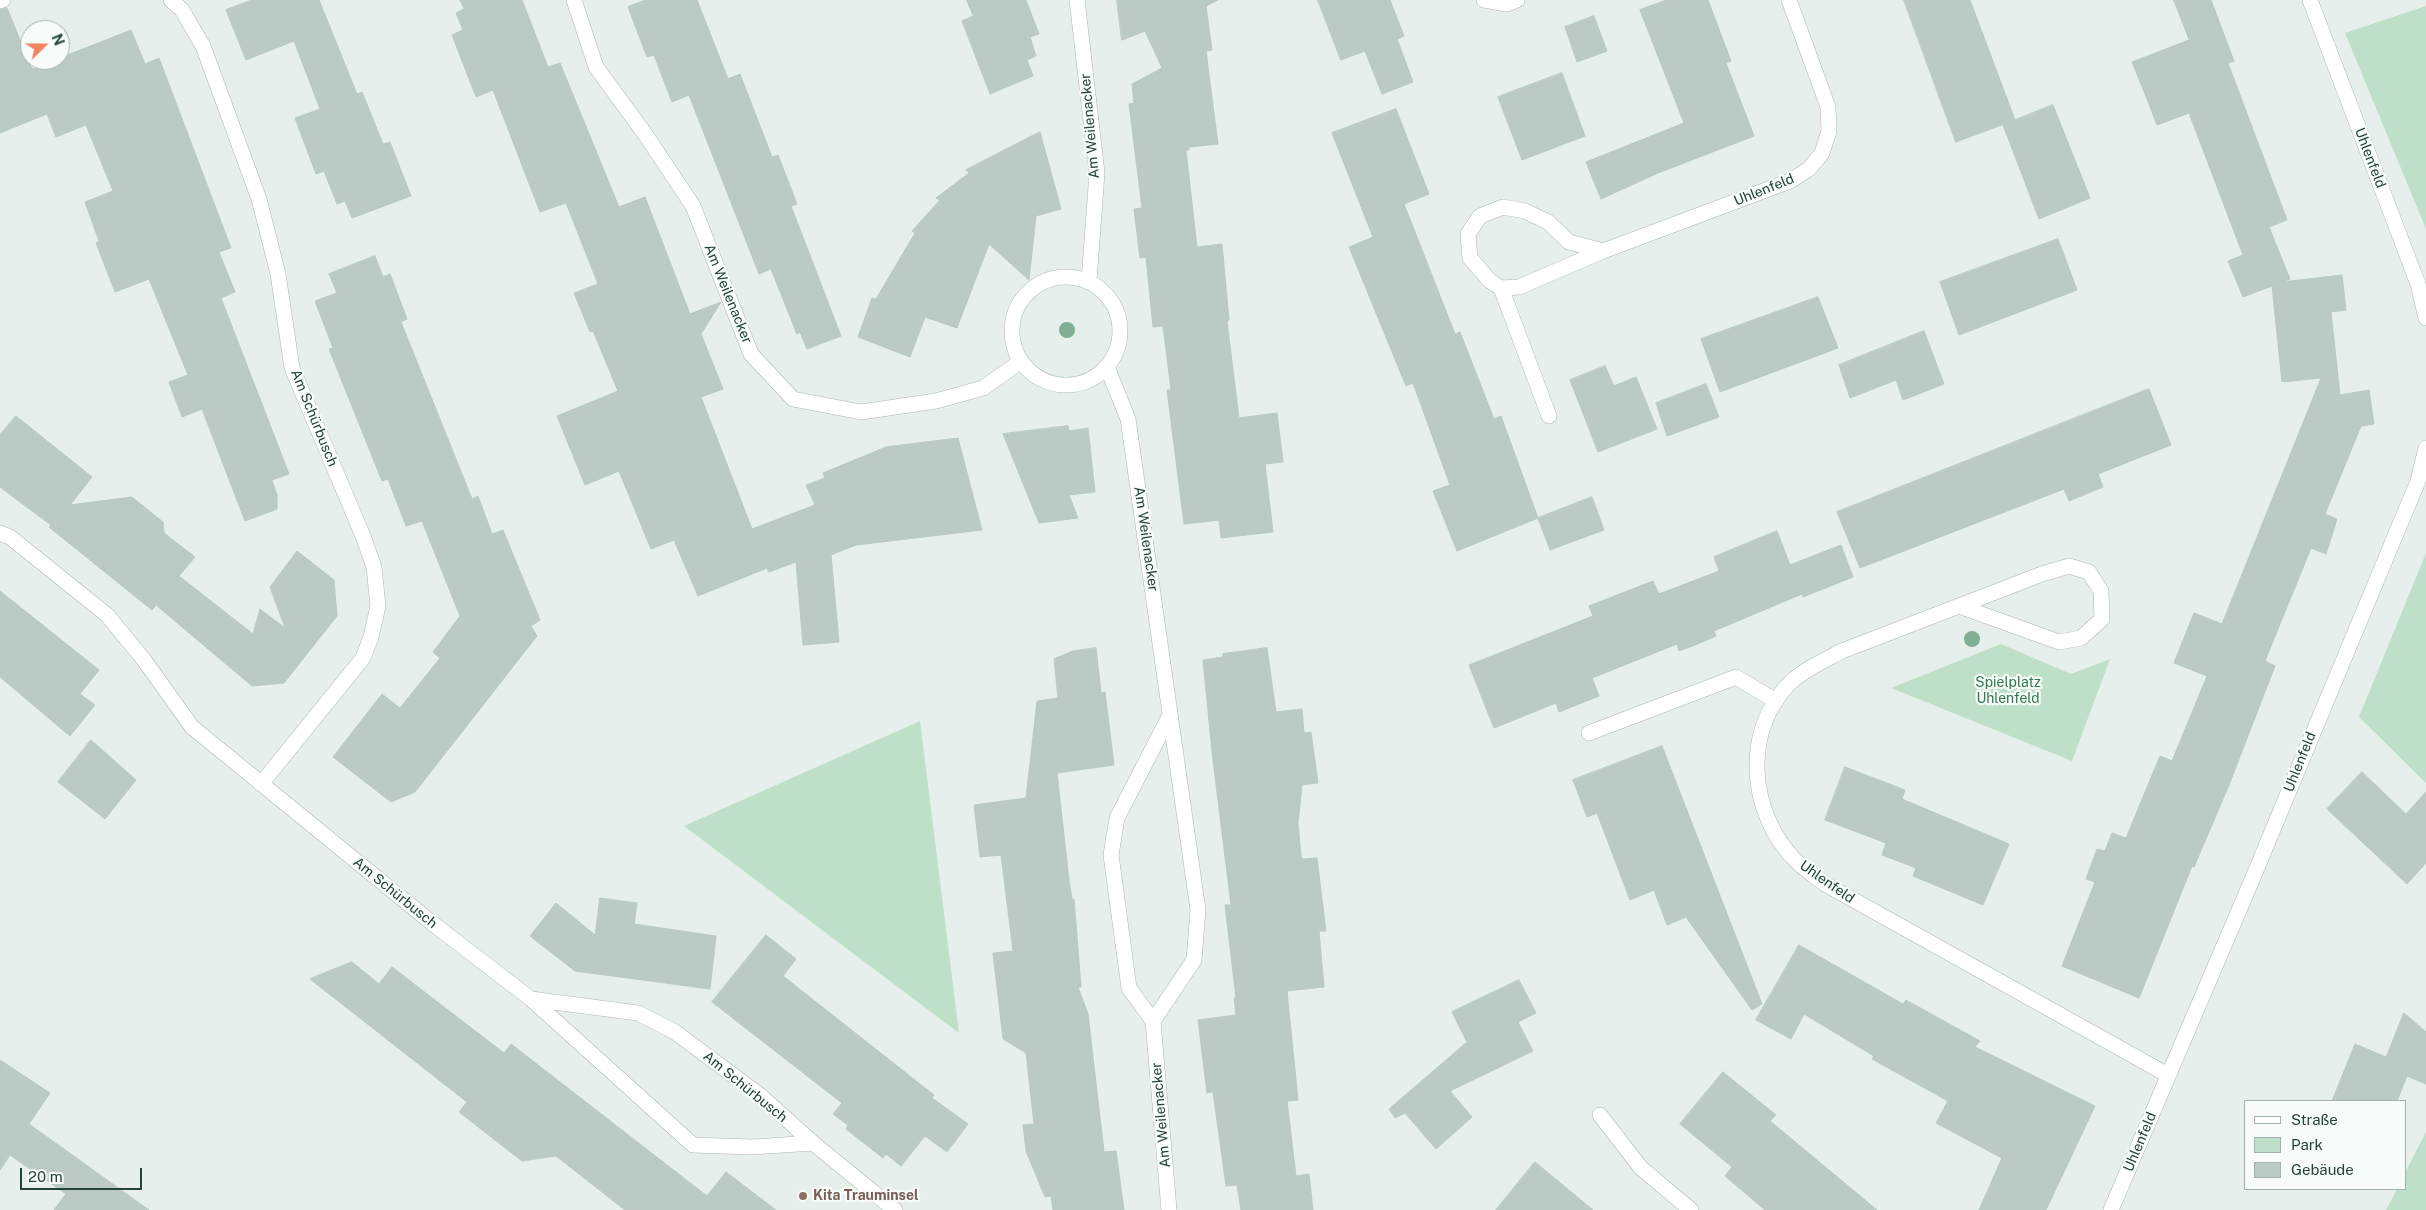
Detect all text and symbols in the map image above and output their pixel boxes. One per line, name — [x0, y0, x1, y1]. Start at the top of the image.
north arrow — [20, 20, 70, 70]
text: N — [49, 32, 67, 48]
street label: Am Weilenacker — [1077, 73, 1103, 179]
street label: Uhlenfeld — [2351, 126, 2389, 190]
street label: Uhlenfeld — [1732, 170, 1796, 210]
street label: Am Weilenacker — [700, 242, 756, 346]
street label: Am Schürbusch — [287, 367, 341, 469]
street label: Am Weilenacker — [1130, 485, 1162, 593]
park label: Spielplatz Uhlenfeld — [1975, 675, 2041, 708]
street label: Uhlenfeld — [2280, 730, 2320, 794]
street label: Am Schürbusch — [350, 854, 440, 932]
street label: Uhlenfeld — [1796, 857, 1858, 907]
street label: Am Schürbusch — [700, 1048, 790, 1126]
street label: Am Weilenacker — [1148, 1062, 1174, 1168]
legend — [2244, 1100, 2406, 1190]
street label: Uhlenfeld — [2120, 1110, 2160, 1174]
text: Straße — [2291, 1111, 2338, 1128]
text: Park — [2291, 1136, 2323, 1153]
scale bar — [22, 1158, 145, 1190]
text: Gebäude — [2291, 1161, 2354, 1178]
text: 20 m — [28, 1168, 63, 1185]
place label: Kita Trauminsel — [813, 1188, 919, 1204]
marker: Kita Trauminsel — [797, 1190, 809, 1202]

